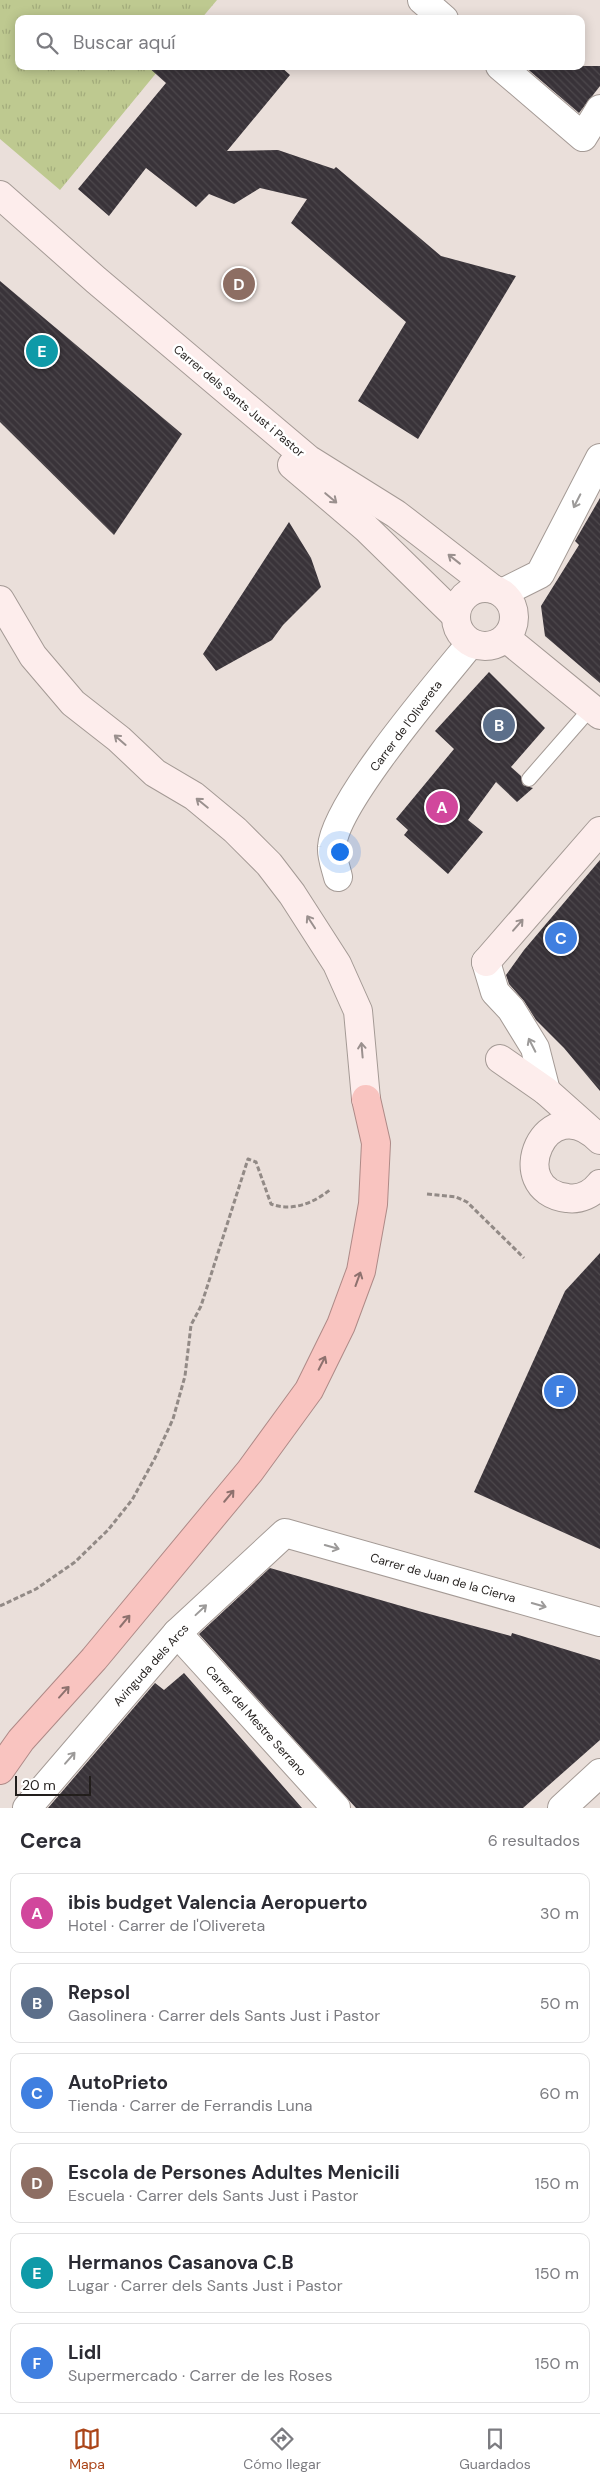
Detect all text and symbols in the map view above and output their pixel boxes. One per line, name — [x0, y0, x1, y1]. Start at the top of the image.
search box — [15, 15, 585, 70]
icon: search — [33, 29, 61, 57]
text: Buscar aquí — [73, 30, 176, 55]
pin: D — [223, 265, 255, 303]
pin: E — [26, 332, 58, 370]
street label: Carrer dels Sants Just i Pastor — [170, 341, 308, 461]
one-way arrow — [324, 493, 337, 504]
one-way arrow — [572, 493, 581, 508]
one-way arrow — [448, 554, 461, 565]
street label: Carrer de l'Olivereta — [366, 677, 446, 775]
pin: B — [483, 706, 515, 744]
one-way arrow — [113, 734, 126, 746]
pin: A — [426, 788, 458, 826]
one-way arrow — [196, 798, 209, 809]
your location — [327, 839, 353, 865]
one-way arrow — [306, 915, 316, 929]
one-way arrow — [512, 919, 524, 932]
pin: C — [545, 919, 577, 957]
one-way arrow — [527, 1037, 537, 1052]
one-way arrow — [357, 1043, 366, 1059]
one-way arrow — [354, 1272, 363, 1287]
one-way arrow — [317, 1356, 327, 1371]
pin: F — [544, 1372, 576, 1410]
one-way arrow — [223, 1490, 234, 1503]
one-way arrow — [324, 1542, 340, 1552]
street label: Carrer de Juan de la Cierva — [368, 1550, 518, 1606]
one-way arrow — [531, 1601, 547, 1610]
one-way arrow — [195, 1604, 208, 1616]
one-way arrow — [119, 1615, 130, 1628]
street label: Avinguda dels Arcs — [110, 1620, 192, 1710]
street label: Carrer del Mestre Serrano — [202, 1662, 310, 1780]
one-way arrow — [58, 1685, 70, 1698]
one-way arrow — [64, 1751, 76, 1764]
scale bar — [15, 1773, 91, 1796]
text: 20 m — [22, 1776, 56, 1794]
text: Cerca — [20, 1827, 82, 1855]
text: 6 resultados — [488, 1830, 580, 1851]
text: ibis budget Valencia Aeropuerto — [68, 1890, 367, 1915]
text: A — [31, 1903, 43, 1924]
text: 30 m — [540, 1903, 579, 1924]
text: Hotel · Carrer de l'Olivereta — [68, 1915, 265, 1936]
text: Repsol — [68, 1980, 130, 2005]
text: B — [32, 1993, 42, 2014]
text: 50 m — [540, 1993, 579, 2014]
text: Gasolinera · Carrer dels Sants Just i Pastor — [68, 2005, 380, 2026]
text: AutoPrieto — [68, 2070, 168, 2095]
text: C — [31, 2083, 43, 2104]
text: 60 m — [539, 2083, 579, 2104]
text: Tienda · Carrer de Ferrandis Luna — [68, 2095, 313, 2116]
text: Escola de Persones Adultes Menicili — [68, 2160, 400, 2185]
text: D — [31, 2173, 43, 2194]
text: 150 m — [535, 2173, 579, 2194]
text: Escuela · Carrer dels Sants Just i Pastor — [68, 2185, 358, 2206]
text: Hermanos Casanova C.B — [68, 2250, 294, 2275]
text: E — [32, 2263, 42, 2284]
text: 150 m — [535, 2263, 579, 2284]
text: Lugar · Carrer dels Sants Just i Pastor — [68, 2275, 343, 2296]
text: Lidl — [68, 2340, 101, 2365]
text: F — [33, 2353, 41, 2374]
text: 150 m — [535, 2353, 579, 2374]
text: Supermercado · Carrer de les Roses — [68, 2365, 332, 2386]
tab: Mapa — [69, 2425, 105, 2473]
tab: Cómo llegar — [243, 2425, 321, 2473]
tab: Guardados — [459, 2425, 531, 2473]

